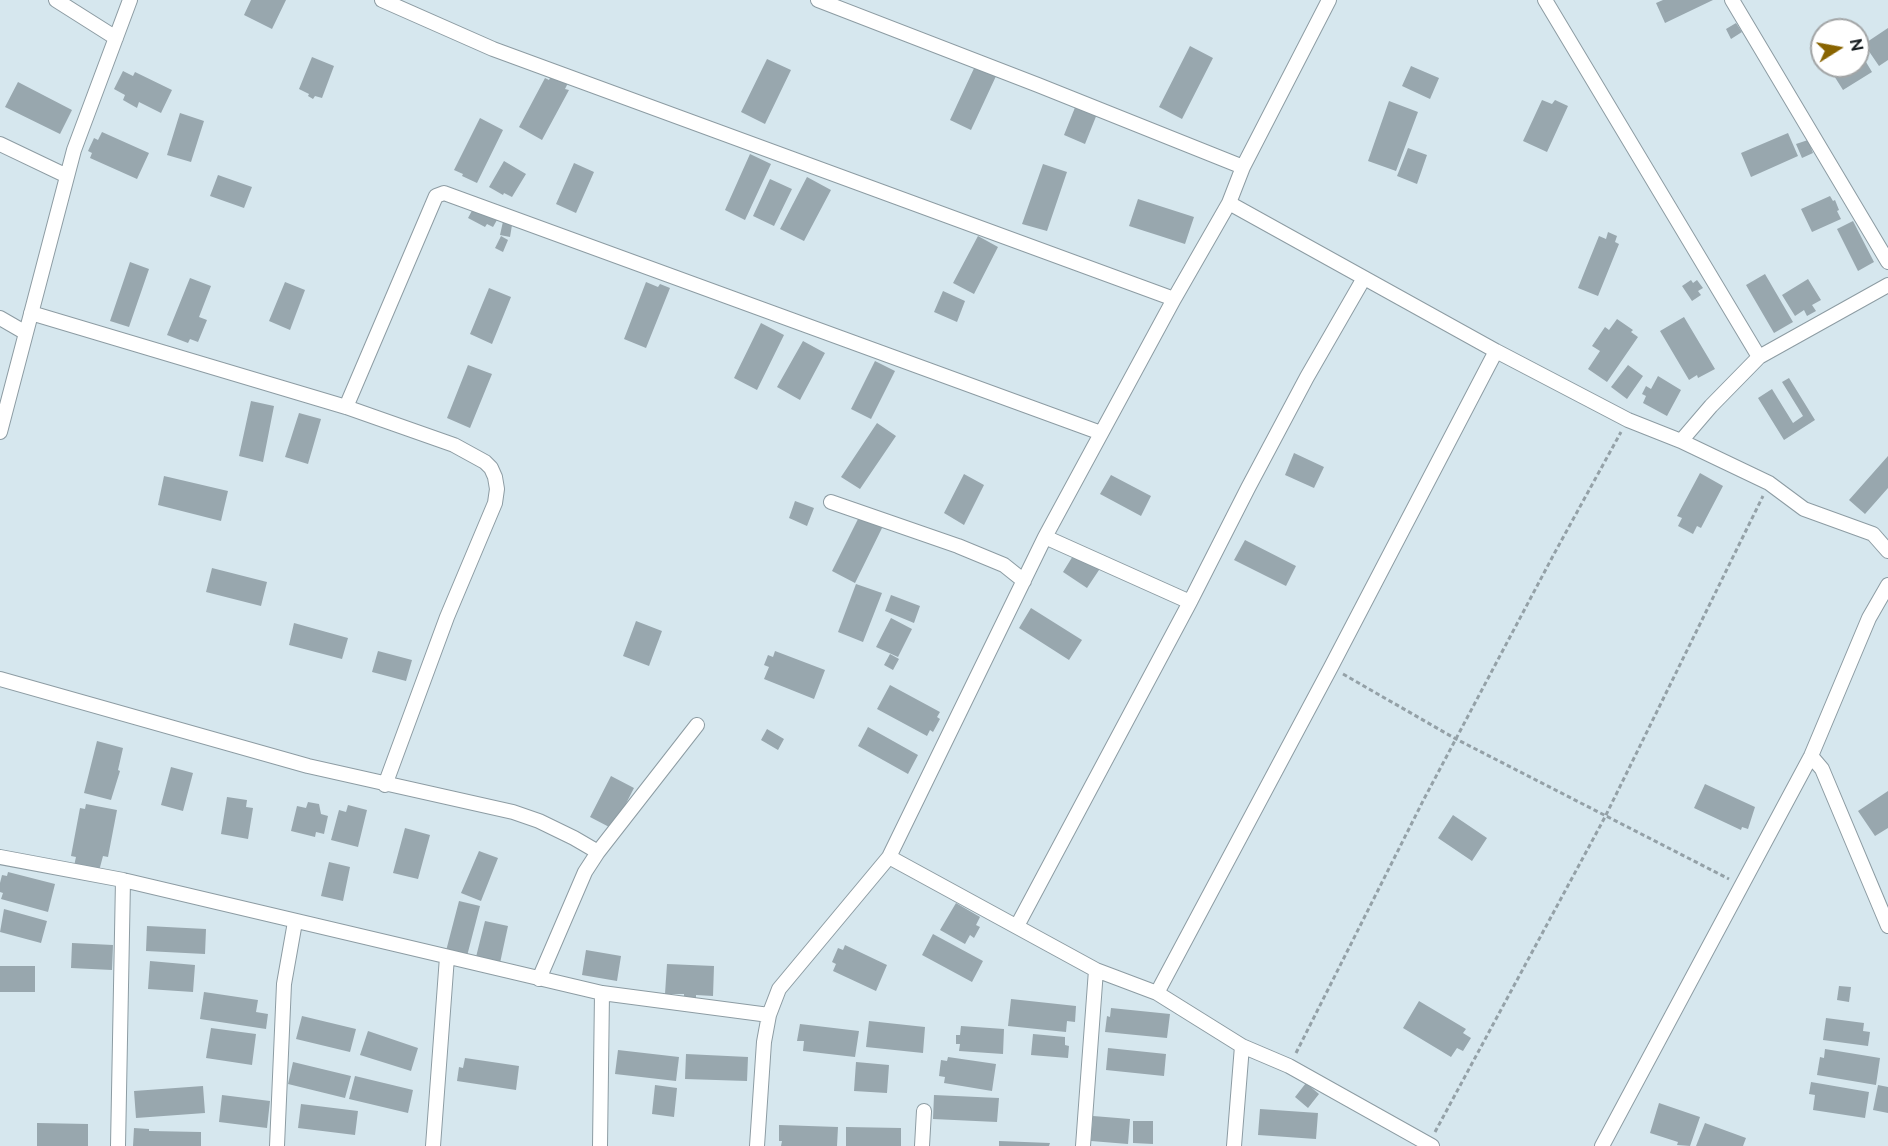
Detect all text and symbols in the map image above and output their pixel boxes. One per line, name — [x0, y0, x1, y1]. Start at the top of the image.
north arrow — [1810, 18, 1870, 78]
text: N — [1846, 37, 1867, 53]

